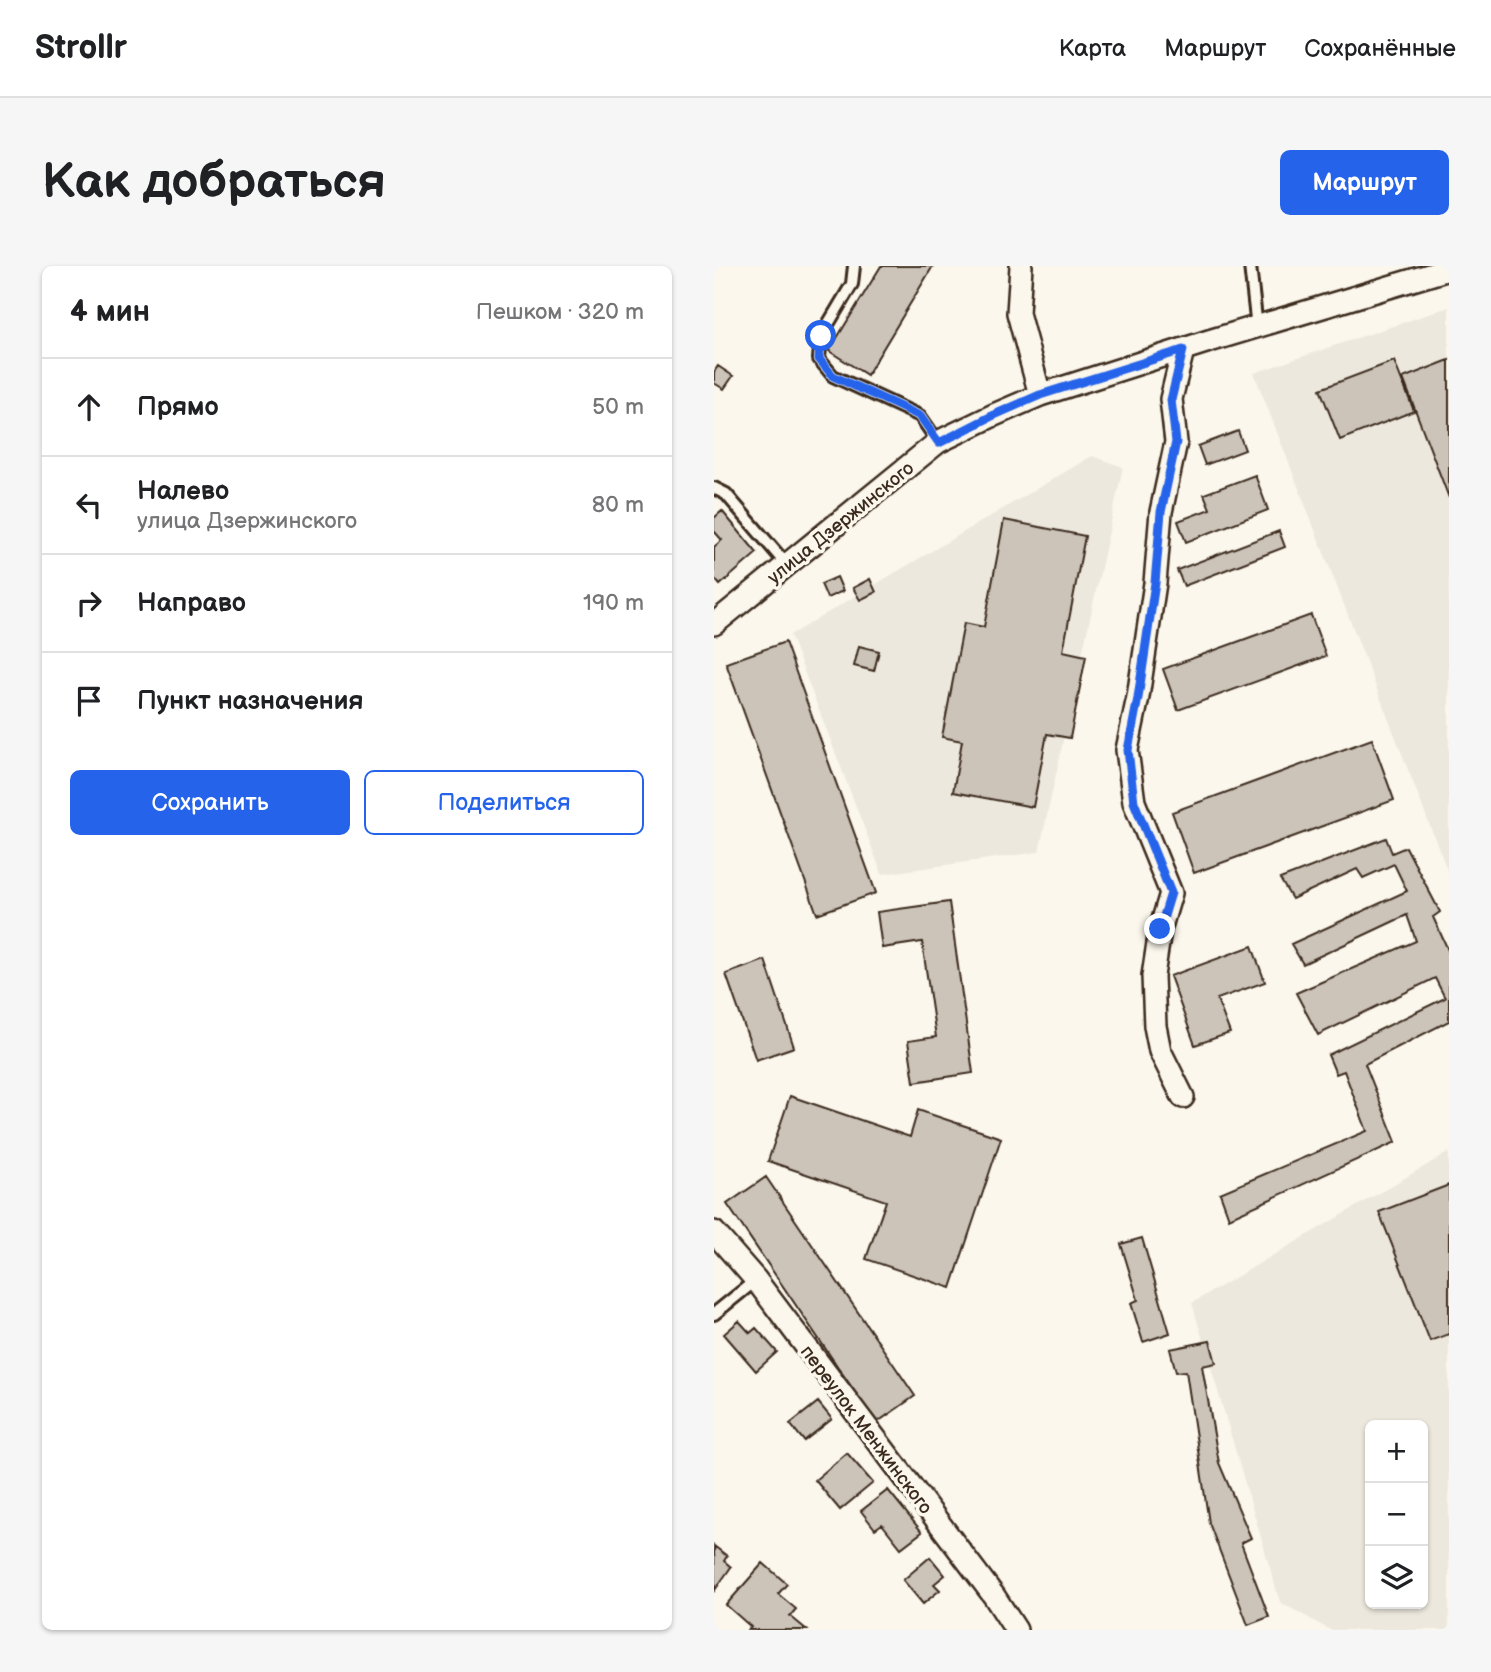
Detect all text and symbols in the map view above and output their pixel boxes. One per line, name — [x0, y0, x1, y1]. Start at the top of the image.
text: Strollr — [35, 28, 127, 68]
text: Карта — [1059, 34, 1126, 63]
text: Маршрут — [1164, 34, 1266, 63]
text: Сохранённые — [1304, 34, 1456, 63]
button: Маршрут — [1280, 150, 1449, 215]
text: Как добраться — [42, 153, 386, 212]
text: 4 мин — [70, 294, 150, 330]
text: Пешком · 320 m — [476, 298, 644, 326]
route start — [805, 320, 836, 351]
icon: ahead — [70, 388, 108, 426]
text: Прямо — [137, 392, 219, 423]
text: 50 m — [592, 393, 644, 421]
street label: улица Дзержинского — [763, 457, 919, 589]
text: Налево — [137, 476, 229, 507]
icon: left — [70, 486, 108, 524]
text: 80 m — [592, 491, 644, 519]
text: улица Дзержинского — [137, 507, 357, 535]
icon: right — [70, 584, 108, 622]
text: Направо — [137, 588, 246, 619]
text: 190 m — [583, 589, 644, 617]
icon: arrive — [70, 682, 108, 720]
text: Пункт назначения — [137, 686, 363, 717]
button: Сохранить — [70, 770, 350, 835]
button: Поделиться — [364, 770, 644, 835]
route end — [1144, 913, 1175, 944]
street label: переулок Менжинского — [795, 1341, 937, 1519]
map controls — [1365, 1420, 1428, 1609]
button: + — [1365, 1420, 1428, 1483]
button: − — [1365, 1483, 1428, 1546]
button: layers — [1365, 1546, 1428, 1609]

